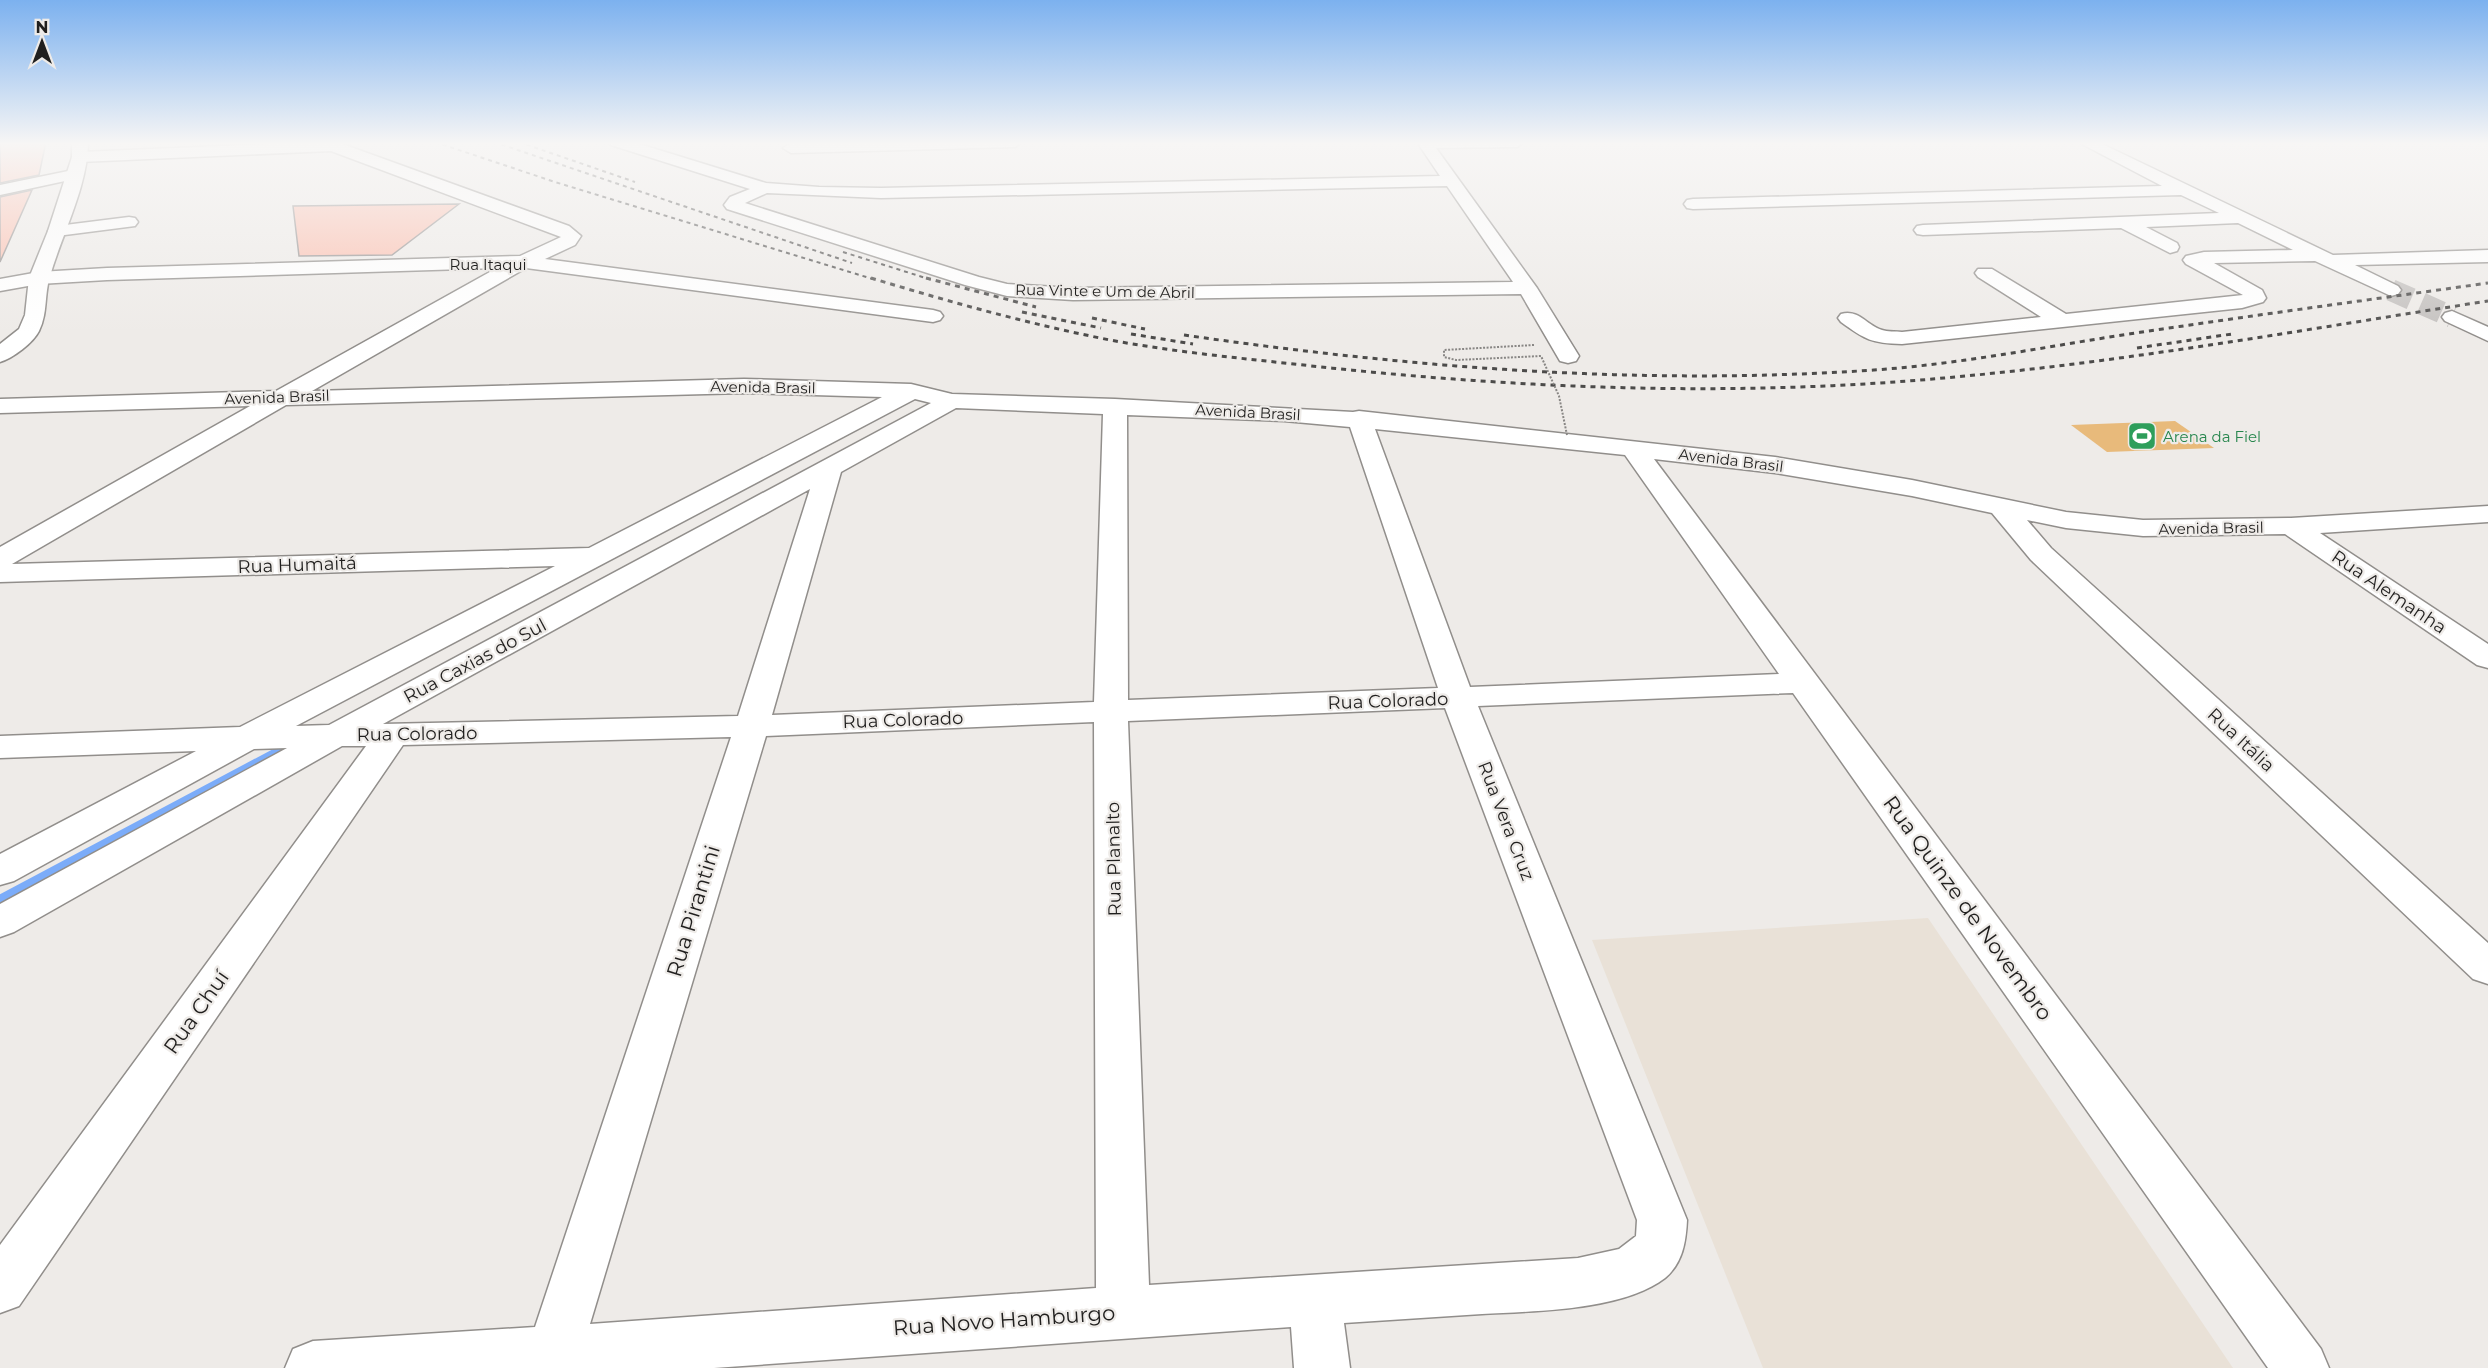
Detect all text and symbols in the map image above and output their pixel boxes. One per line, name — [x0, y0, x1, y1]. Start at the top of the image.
north arrow — [12, 12, 72, 72]
text: N — [36, 18, 48, 37]
street label: Rua Itaqui — [449, 255, 527, 274]
street label: Rua Vinte e Um de Abril — [1015, 280, 1195, 302]
street label: Avenida Brasil — [710, 377, 816, 397]
street label: Avenida Brasil — [224, 386, 330, 408]
street label: Avenida Brasil — [1195, 400, 1301, 424]
sports icon: Arena da Fiel — [2126, 420, 2158, 452]
place label: Arena da Fiel — [2163, 427, 2261, 446]
street label: Avenida Brasil — [1678, 444, 1784, 476]
street label: Avenida Brasil — [2158, 518, 2264, 538]
street label: Rua Alemanha — [2327, 545, 2451, 639]
street label: Rua Humaitá — [237, 552, 357, 578]
street label: Rua Caxias do Sul — [400, 614, 550, 708]
street label: Rua Colorado — [1327, 688, 1449, 714]
street label: Rua Itália — [2203, 703, 2279, 777]
street label: Rua Colorado — [842, 707, 964, 733]
street label: Rua Colorado — [356, 722, 478, 746]
street label: Rua Vera Cruz — [1473, 758, 1539, 884]
street label: Rua Quinze de Novembro — [1878, 791, 2058, 1025]
street label: Rua Planalto — [1102, 802, 1126, 916]
street label: Rua Pirantini — [661, 842, 725, 980]
street label: Rua Chuí — [158, 964, 235, 1059]
street label: Rua Novo Hamburgo — [892, 1300, 1116, 1340]

